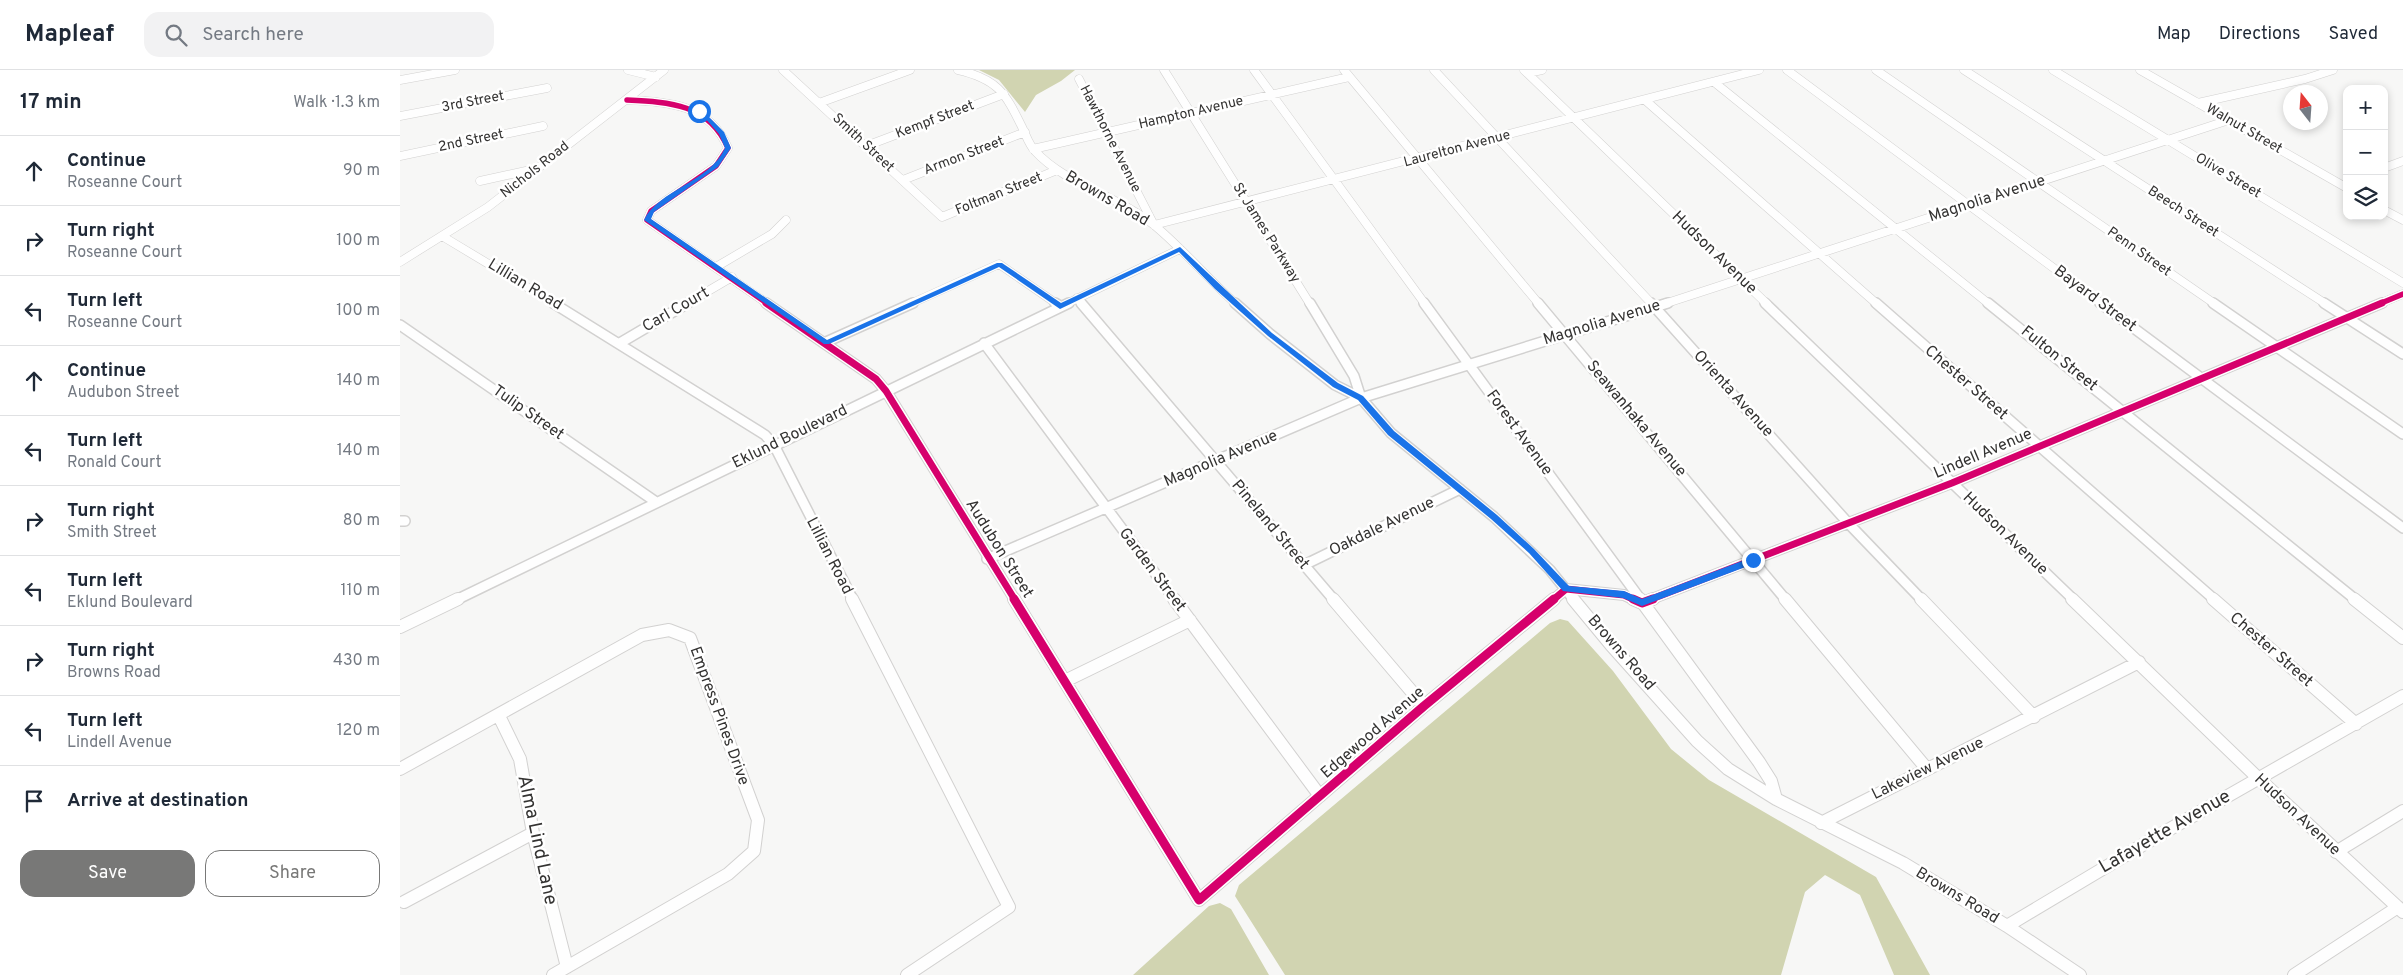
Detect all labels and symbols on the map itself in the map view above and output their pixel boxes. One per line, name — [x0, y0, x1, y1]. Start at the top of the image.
street label: Hawthorne Avenue — [1076, 83, 1144, 195]
north arrow — [2283, 85, 2328, 130]
street label: 3rd Street — [440, 88, 506, 116]
street label: Hampton Avenue — [1137, 93, 1245, 133]
street label: Kempf Street — [893, 97, 977, 143]
route start — [688, 100, 711, 123]
street label: Walnut Street — [2203, 100, 2285, 158]
street label: Smith Street — [828, 110, 898, 176]
street label: 2nd Street — [437, 126, 505, 156]
street label: Laurelton Avenue — [1402, 127, 1512, 171]
street label: Armon Street — [922, 133, 1006, 179]
street label: Nichols Road — [497, 138, 573, 202]
street label: Olive Street — [2192, 150, 2264, 202]
street label: Browns Road — [1061, 167, 1153, 231]
street label: Foltman Street — [953, 169, 1045, 219]
street label: Magnolia Avenue — [1926, 171, 2048, 227]
street label: St James Parkway — [1228, 180, 1304, 286]
street label: Beech Street — [2144, 183, 2222, 241]
street label: Hudson Avenue — [1667, 207, 1761, 299]
street label: Penn Street — [2104, 224, 2174, 280]
street label: Lillian Road — [484, 255, 566, 315]
street label: Bayard Street — [2050, 261, 2140, 337]
street label: Carl Court — [639, 283, 713, 337]
street label: Magnolia Avenue — [1541, 296, 1663, 350]
street label: Fulton Street — [2016, 322, 2102, 396]
street label: Chester Street — [1920, 341, 2012, 425]
street label: Orienta Avenue — [1689, 346, 1777, 442]
street label: Seawanhaka Avenue — [1582, 357, 1690, 481]
street label: Tulip Street — [488, 381, 568, 445]
street label: Forest Avenue — [1481, 386, 1557, 480]
street label: Eklund Boulevard — [729, 400, 851, 474]
street label: Lindell Avenue — [1931, 424, 2035, 484]
street label: Magnolia Avenue — [1161, 426, 1281, 492]
street label: Pineland Street — [1227, 476, 1313, 574]
street label: Hudson Avenue — [1958, 488, 2052, 580]
street label: Oakdale Avenue — [1326, 493, 1438, 561]
street label: Audubon Street — [961, 496, 1037, 602]
street label: Lillian Road — [801, 514, 857, 598]
street label: Garden Street — [1114, 524, 1190, 616]
route end — [1742, 549, 1765, 572]
street label: Chester Street — [2225, 608, 2317, 692]
street label: Browns Road — [1583, 611, 1659, 695]
street label: Empress Pines Drive — [685, 644, 753, 788]
street label: Edgewood Avenue — [1317, 683, 1429, 783]
street label: Lakeview Avenue — [1869, 733, 1987, 805]
street label: Hudson Avenue — [2250, 770, 2344, 860]
street label: Alma Lind Lane — [512, 773, 562, 907]
street label: Lafayette Avenue — [2095, 785, 2235, 879]
street label: Browns Road — [1912, 863, 2002, 929]

